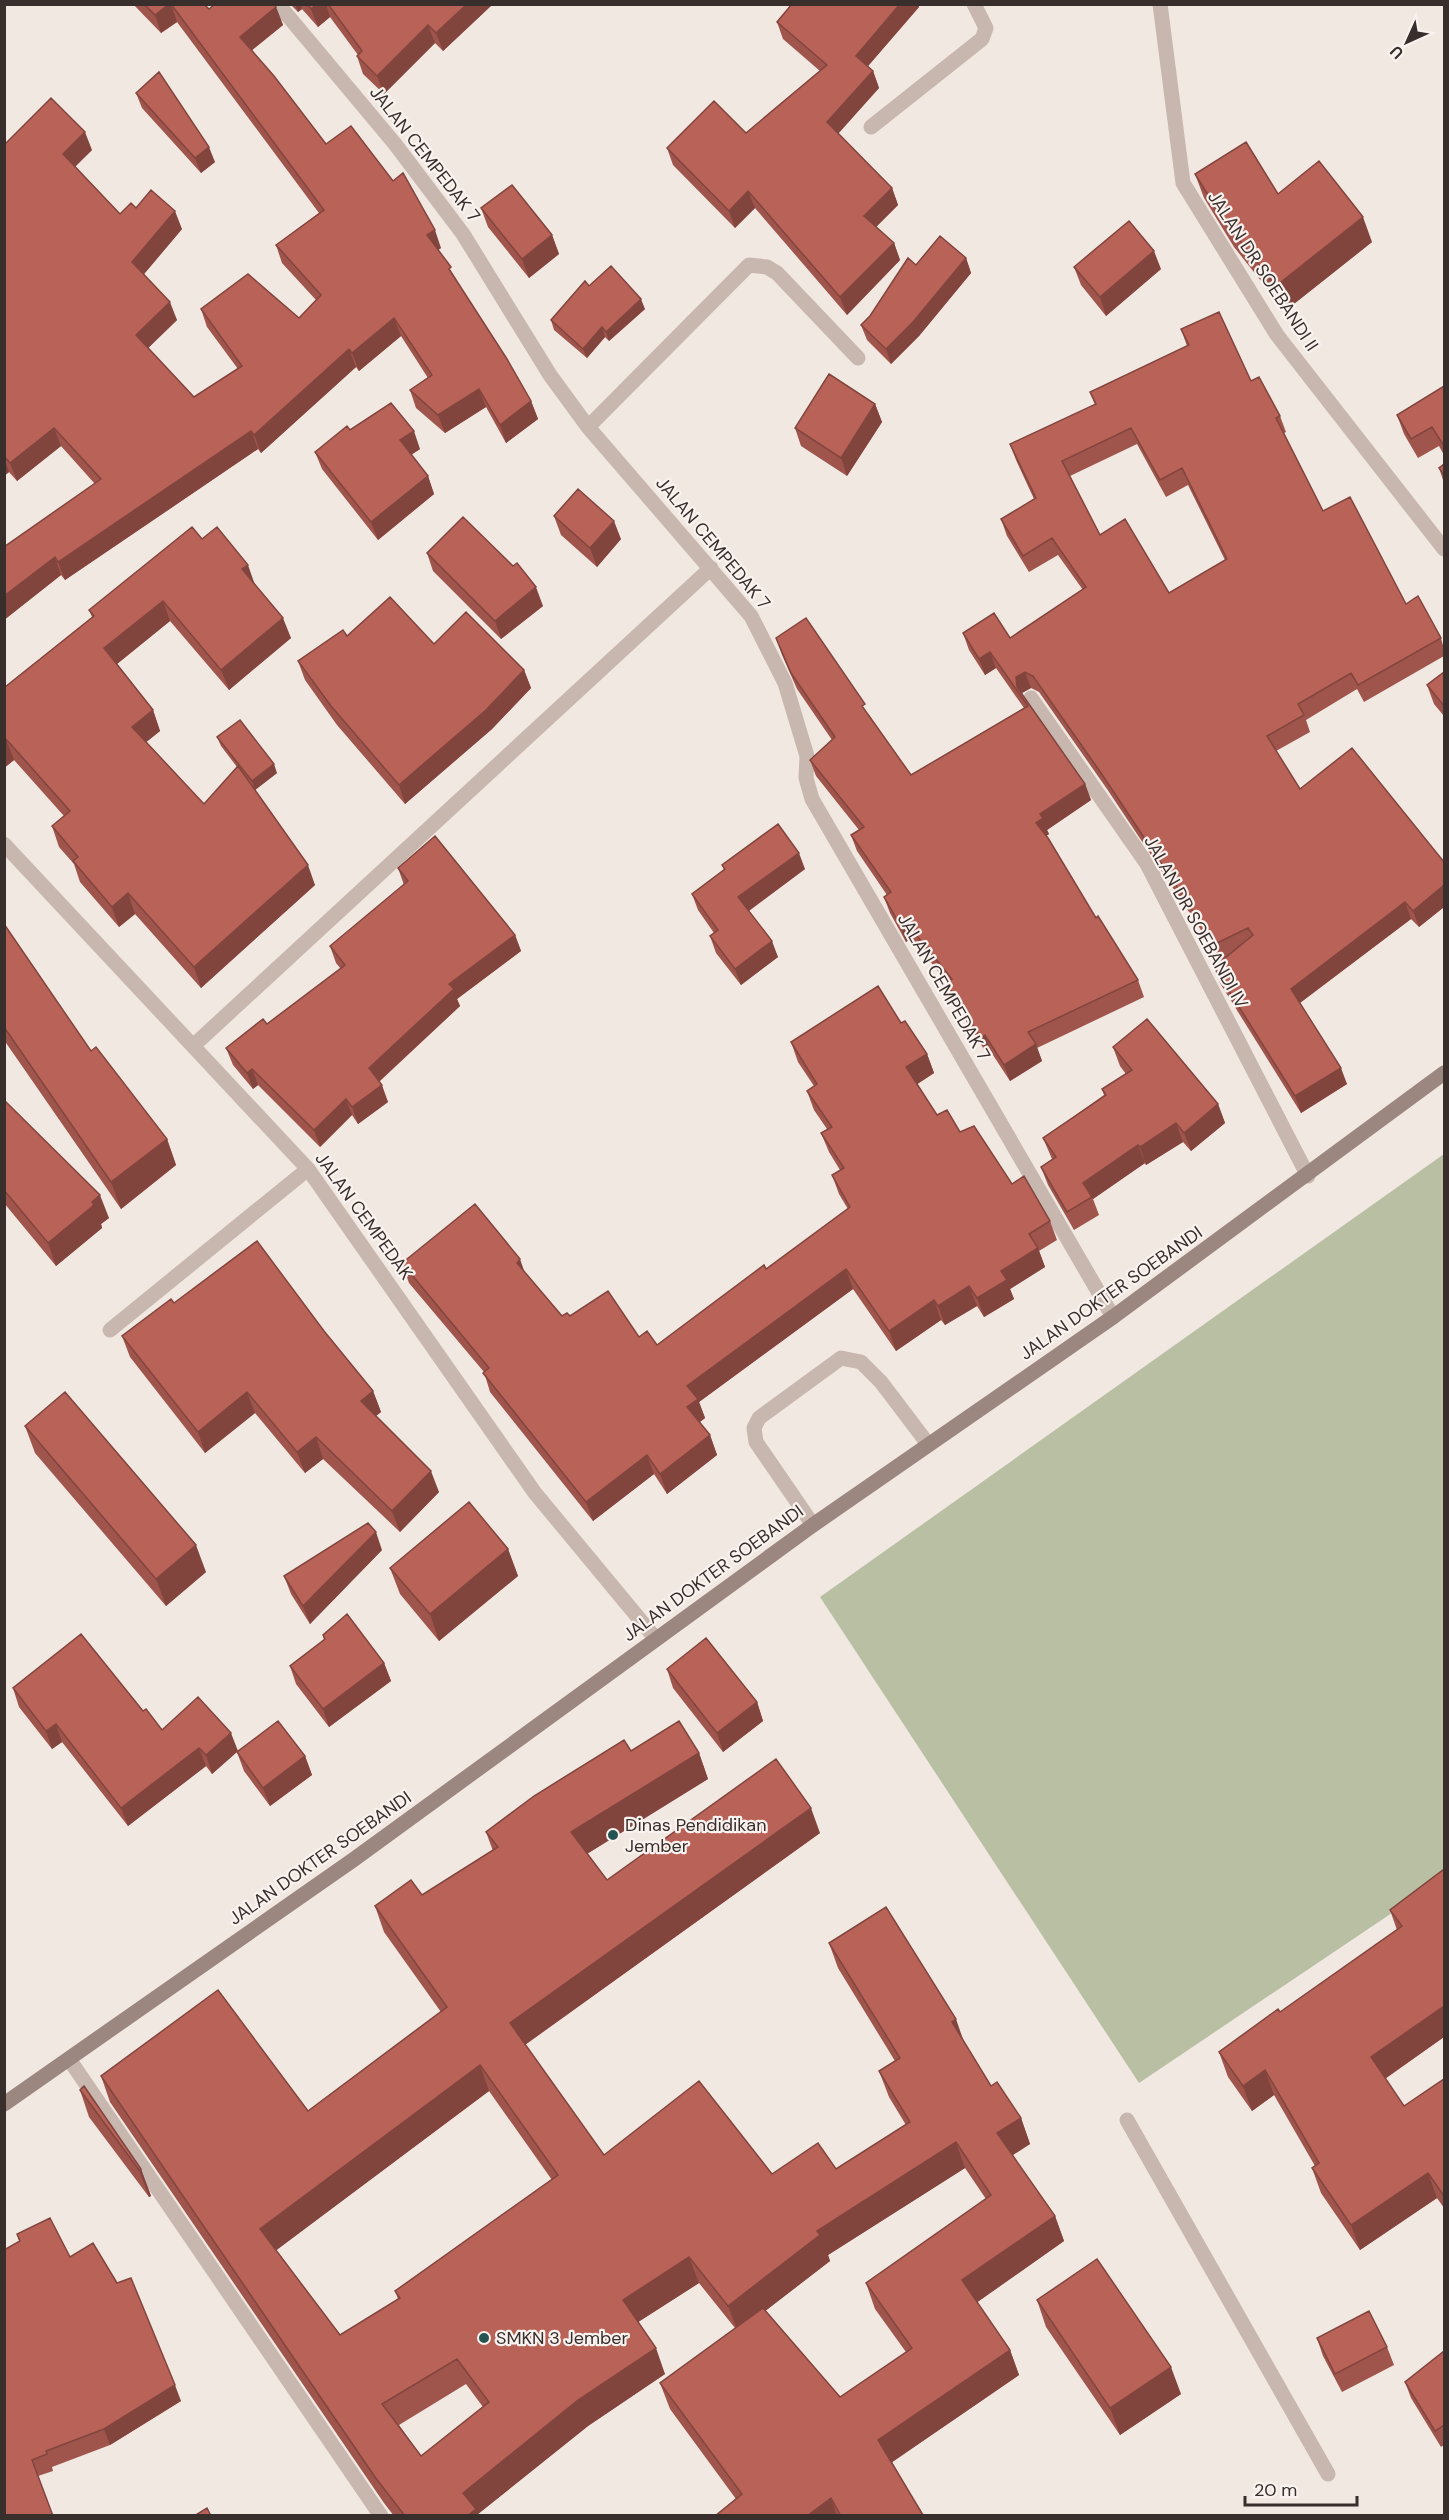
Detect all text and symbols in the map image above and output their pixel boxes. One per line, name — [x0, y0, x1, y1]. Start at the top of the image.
north arrow — [1377, 12, 1437, 72]
text: U — [1385, 41, 1408, 64]
street label: JALAN CEMPEDAK 7 — [364, 81, 486, 227]
street label: JALAN DR SOEBANDI II — [1202, 186, 1324, 356]
street label: JALAN CEMPEDAK 7 — [650, 472, 776, 614]
street label: JALAN DR SOEBANDI IV — [1138, 831, 1254, 1013]
street label: JALAN CEMPEDAK 7 — [892, 909, 996, 1065]
street label: JALAN CEMPEDAK — [310, 1148, 419, 1285]
street label: JALAN DOKTER SOEBANDI — [1015, 1221, 1207, 1365]
street label: JALAN DOKTER SOEBANDI — [618, 1499, 808, 1647]
street label: JALAN DOKTER SOEBANDI — [224, 1786, 416, 1930]
place label: Dinas Pendidikan Jember — [625, 1813, 766, 1858]
marker: Dinas Pendidikan Jember — [606, 1828, 620, 1842]
place label: SMKN 3 Jember — [496, 2326, 629, 2350]
marker: SMKN 3 Jember — [477, 2331, 491, 2345]
scale bar — [1245, 2469, 1358, 2507]
text: 20 m — [1254, 2478, 1297, 2502]

